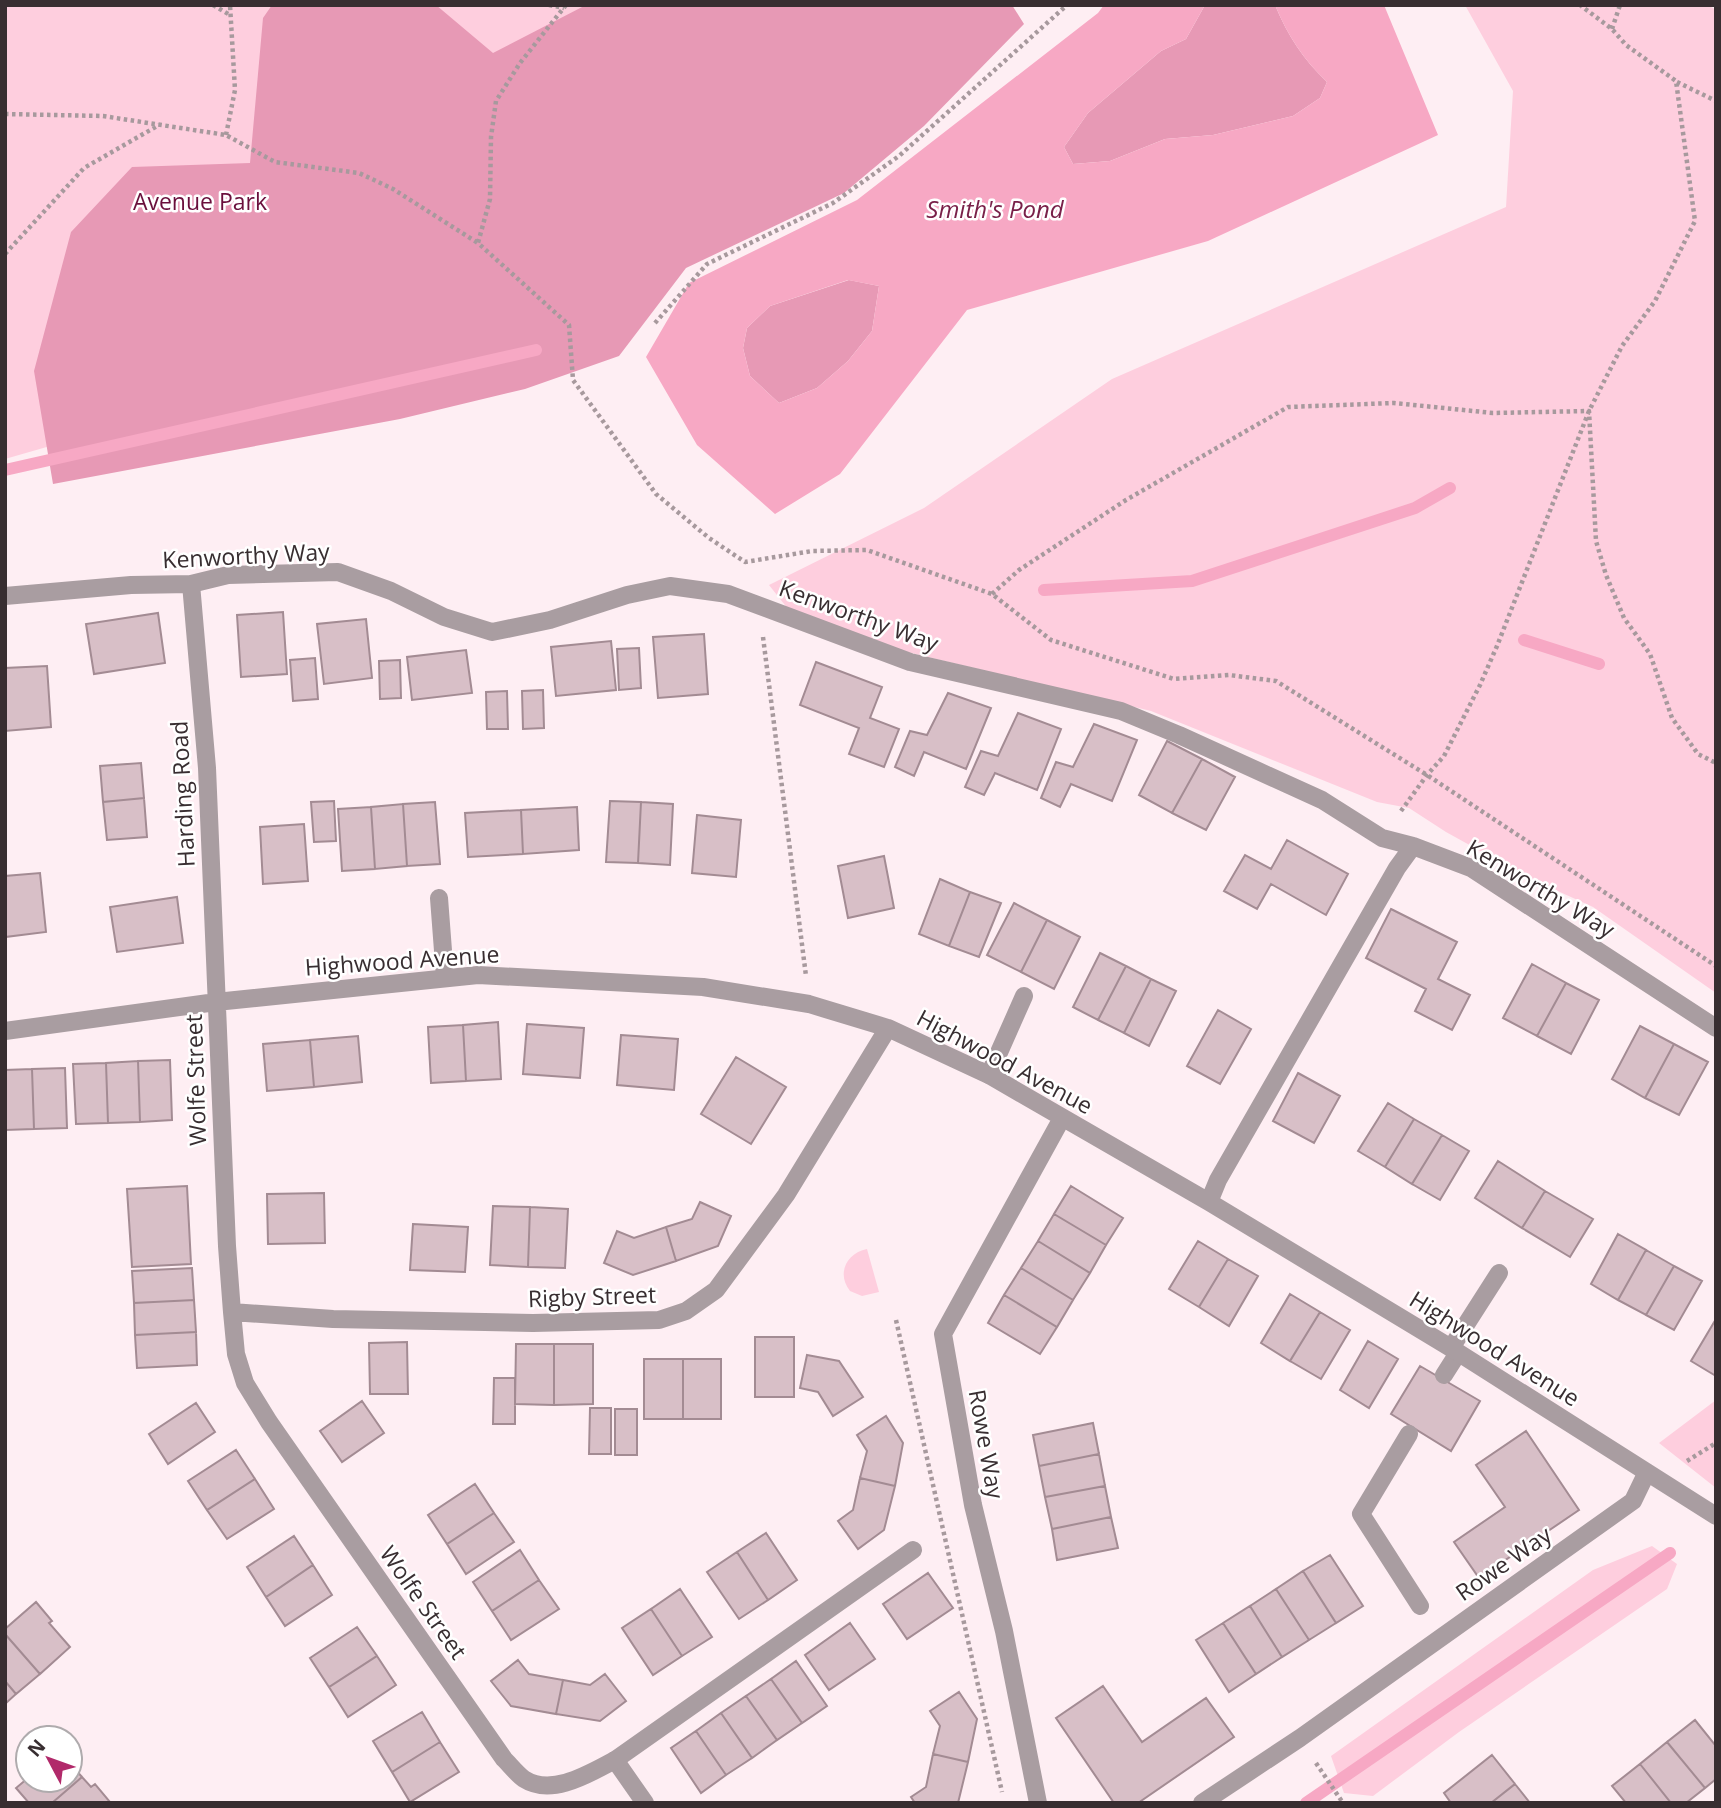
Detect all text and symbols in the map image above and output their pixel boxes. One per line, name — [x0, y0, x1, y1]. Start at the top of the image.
park label: Avenue Park — [133, 185, 267, 217]
water label: Smith's Pond — [926, 192, 1065, 225]
street label: Kenworthy Way — [162, 535, 331, 575]
street label: Kenworthy Way — [775, 571, 944, 659]
street label: Harding Road — [162, 720, 202, 868]
street label: Kenworthy Way — [1461, 831, 1621, 945]
street label: Highwood Avenue — [304, 937, 500, 983]
street label: Highwood Avenue — [911, 1001, 1099, 1121]
street label: Wolfe Street — [177, 1014, 213, 1146]
street label: Rigby Street — [527, 1278, 657, 1314]
street label: Highwood Avenue — [1404, 1283, 1586, 1413]
street label: Rowe Way — [962, 1387, 1012, 1502]
street label: Rowe Way — [1449, 1518, 1558, 1608]
street label: Wolfe Street — [373, 1539, 475, 1665]
north arrow — [14, 1724, 84, 1794]
text: N — [21, 1733, 51, 1762]

